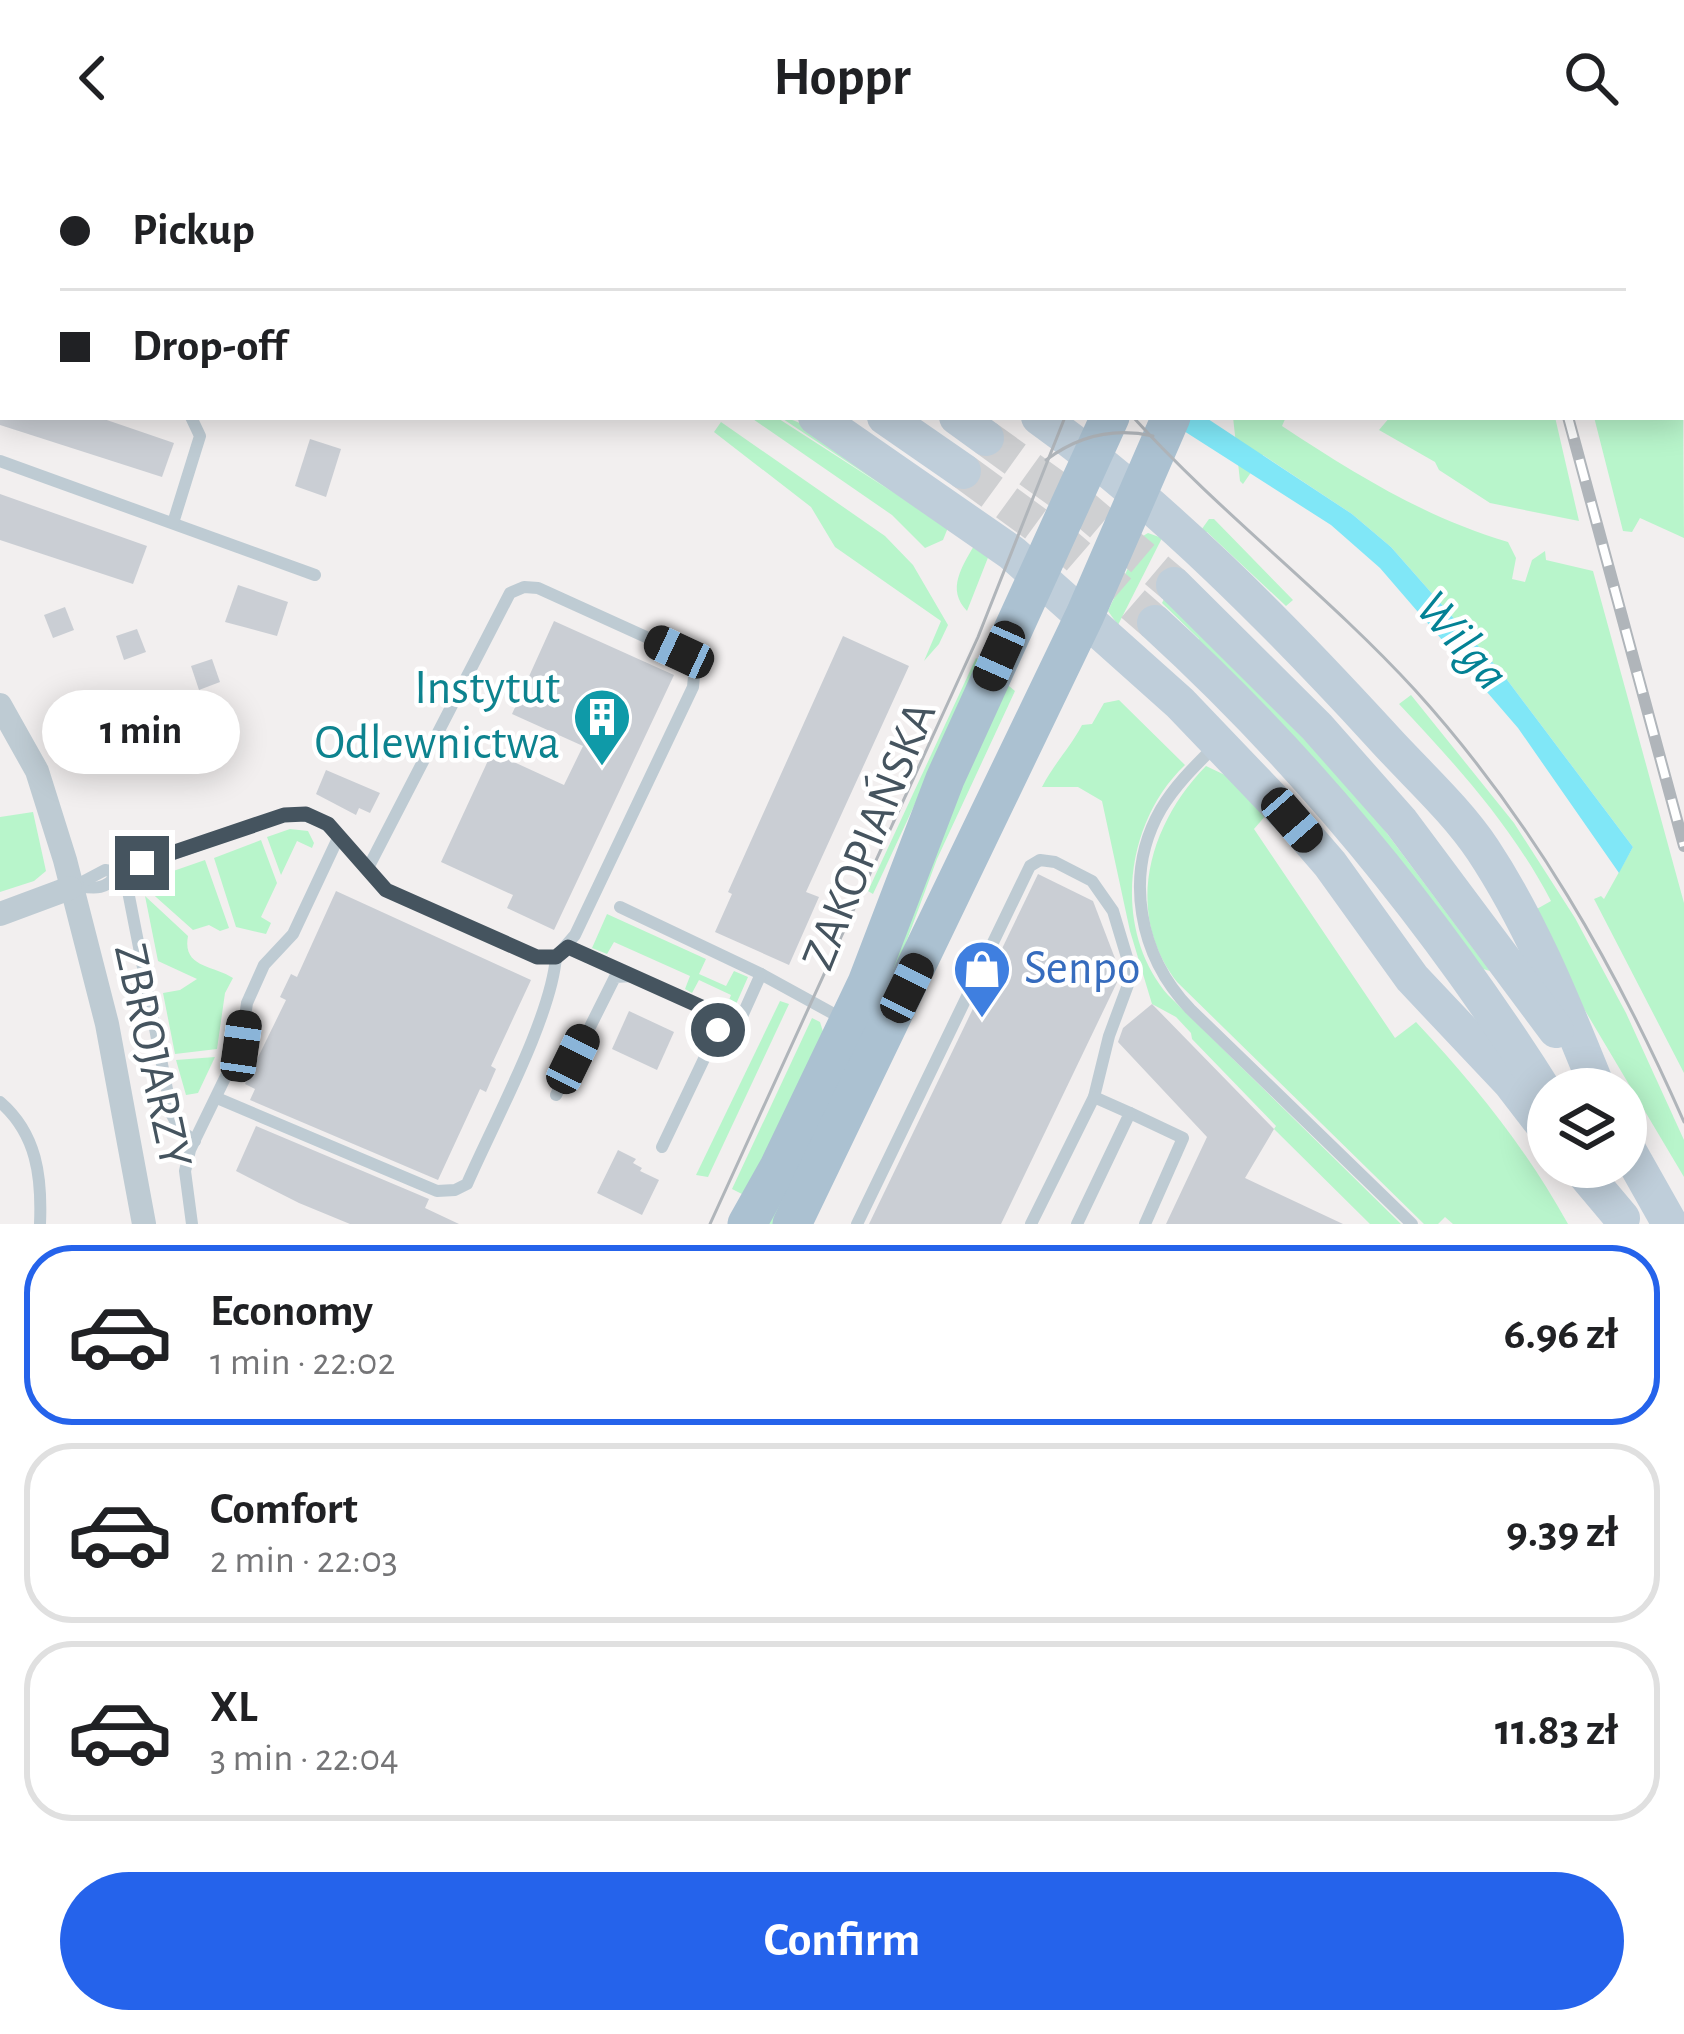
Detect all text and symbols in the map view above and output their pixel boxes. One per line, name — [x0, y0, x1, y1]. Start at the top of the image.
icon: back — [60, 45, 126, 111]
icon: search — [1558, 45, 1624, 111]
text: Hoppr — [773, 51, 911, 105]
text: Pickup — [132, 208, 255, 253]
text: Drop-off — [132, 324, 287, 369]
water label: Wilga — [1406, 582, 1518, 700]
car — [968, 616, 1030, 696]
car — [639, 620, 719, 684]
place label: Instytut Odlewnictwa — [314, 665, 560, 768]
building icon: Instytut Odlewnictwa — [571, 686, 633, 768]
callout: 1 min — [43, 689, 241, 773]
street label: ZAKOPIAŃSKA — [790, 694, 945, 977]
text: 1 min — [100, 712, 182, 751]
car — [1255, 781, 1329, 859]
route end — [115, 836, 169, 890]
shop icon: Senpo — [951, 938, 1013, 1020]
street label: ZBROJARZY — [105, 940, 199, 1172]
place label: Senpo — [1024, 945, 1141, 993]
car — [875, 948, 939, 1028]
route start — [691, 1003, 745, 1057]
car — [218, 1008, 264, 1084]
car — [541, 1019, 605, 1099]
map controls — [1527, 1068, 1647, 1188]
button: layers — [1527, 1068, 1647, 1188]
icon: car — [66, 1281, 174, 1389]
text: Economy — [210, 1289, 373, 1334]
text: 6.96 zł — [1504, 1312, 1618, 1357]
text: 1 min · 22:02 — [210, 1343, 395, 1382]
icon: car — [66, 1479, 174, 1587]
text: Comfort — [210, 1487, 358, 1532]
text: 9.39 zł — [1506, 1510, 1618, 1555]
text: 2 min · 22:03 — [210, 1541, 398, 1580]
icon: car — [66, 1677, 174, 1785]
text: XL — [210, 1685, 258, 1730]
text: 11.83 zł — [1495, 1708, 1618, 1753]
text: 3 min · 22:04 — [210, 1739, 399, 1778]
button: Confirm — [60, 1872, 1624, 2010]

